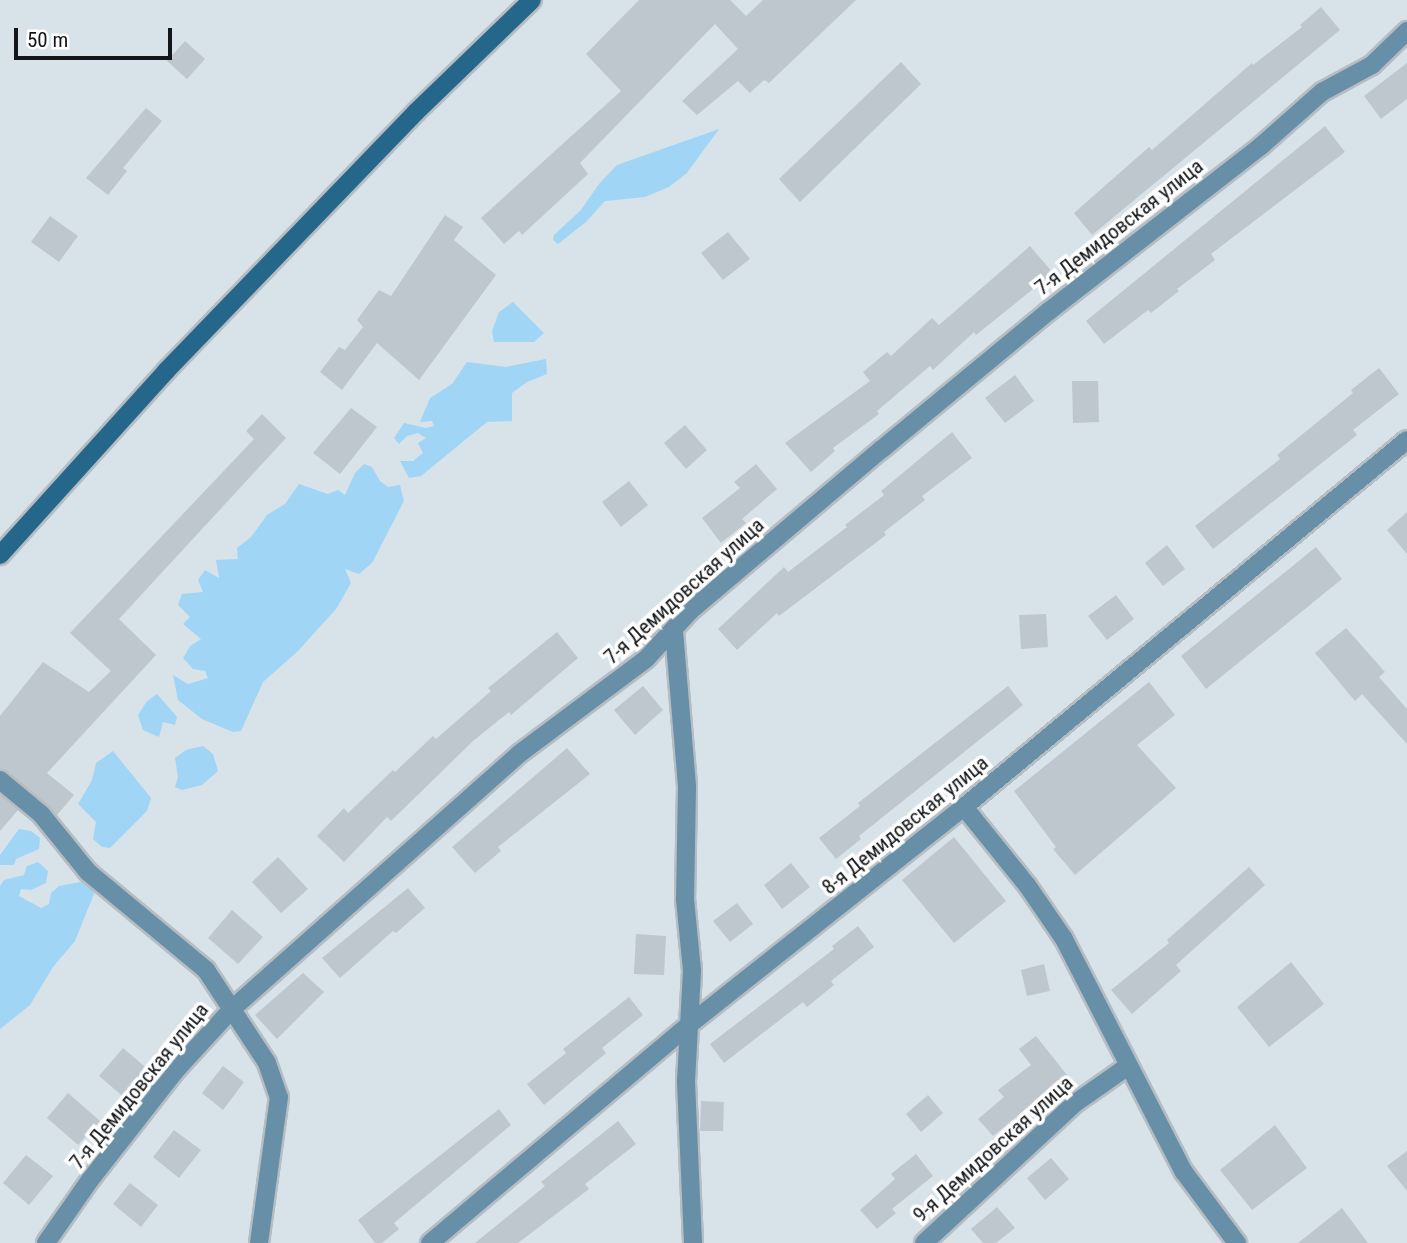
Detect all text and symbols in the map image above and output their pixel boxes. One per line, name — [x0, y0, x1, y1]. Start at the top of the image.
scale bar — [18, 14, 175, 58]
text: 50 m — [27, 28, 68, 52]
street label: 7-я Демидовская улица — [1030, 154, 1208, 300]
street label: 7-я Демидовская улица — [599, 513, 769, 669]
street label: 8-я Демидовская улица — [817, 750, 993, 900]
street label: 7-я Демидовская улица — [64, 998, 214, 1174]
street label: 9-я Демидовская улица — [908, 1071, 1078, 1227]

